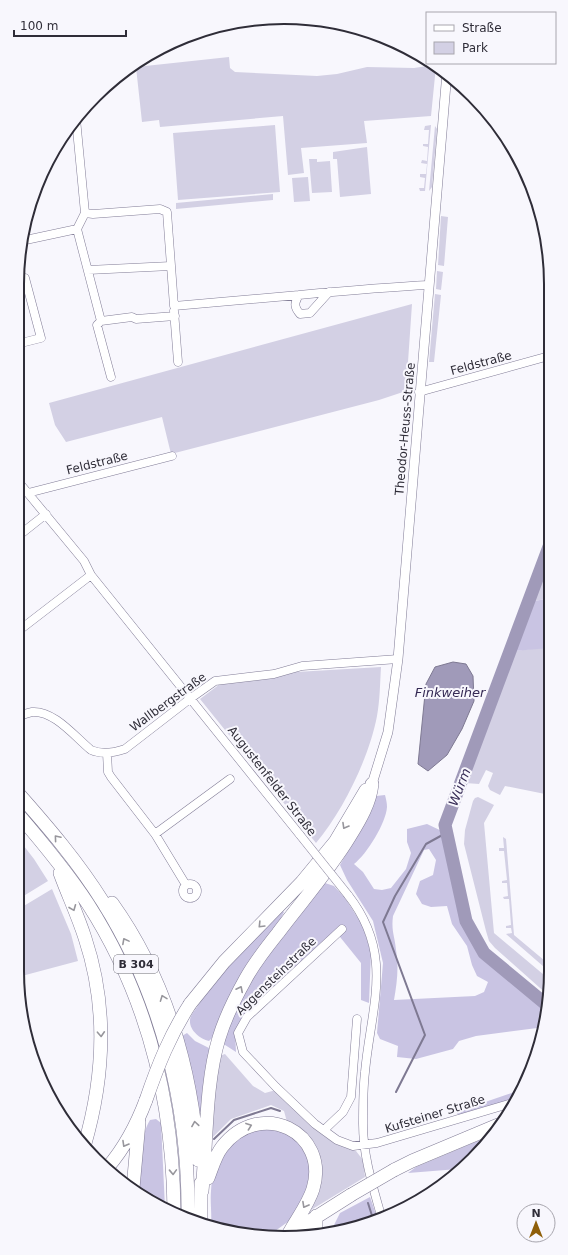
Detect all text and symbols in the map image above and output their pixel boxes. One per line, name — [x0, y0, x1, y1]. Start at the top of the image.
scale bar — [14, 12, 126, 38]
legend — [426, 12, 556, 64]
text: 100 m — [20, 19, 58, 33]
text: Straße — [462, 21, 502, 35]
text: Park — [462, 41, 488, 55]
street label: Feldstraße — [449, 348, 513, 378]
street label: Theodor-Heuss-Straße — [392, 362, 418, 497]
street label: Feldstraße — [65, 449, 129, 477]
street label: Wallbergstraße — [127, 670, 209, 734]
water label: Finkweiher — [415, 685, 487, 700]
street label: Augustenfelder Straße — [225, 723, 319, 839]
water label: Würm — [445, 766, 473, 808]
one-way arrow — [342, 822, 349, 829]
one-way arrow — [54, 835, 61, 843]
one-way arrow — [69, 904, 77, 911]
one-way arrow — [258, 920, 266, 928]
street label: Aggensteinstraße — [233, 934, 319, 1018]
one-way arrow — [122, 938, 129, 945]
road number: B 304 — [114, 955, 158, 973]
one-way arrow — [235, 986, 243, 993]
one-way arrow — [160, 995, 168, 1002]
one-way arrow — [97, 1031, 105, 1037]
street label: Kufsteiner Straße — [383, 1092, 487, 1136]
one-way arrow — [191, 1121, 199, 1127]
one-way arrow — [246, 1122, 253, 1130]
one-way arrow — [122, 1140, 129, 1147]
one-way arrow — [169, 1169, 177, 1175]
one-way arrow — [302, 1201, 309, 1209]
north arrow — [516, 1203, 556, 1243]
text: N — [531, 1207, 541, 1220]

